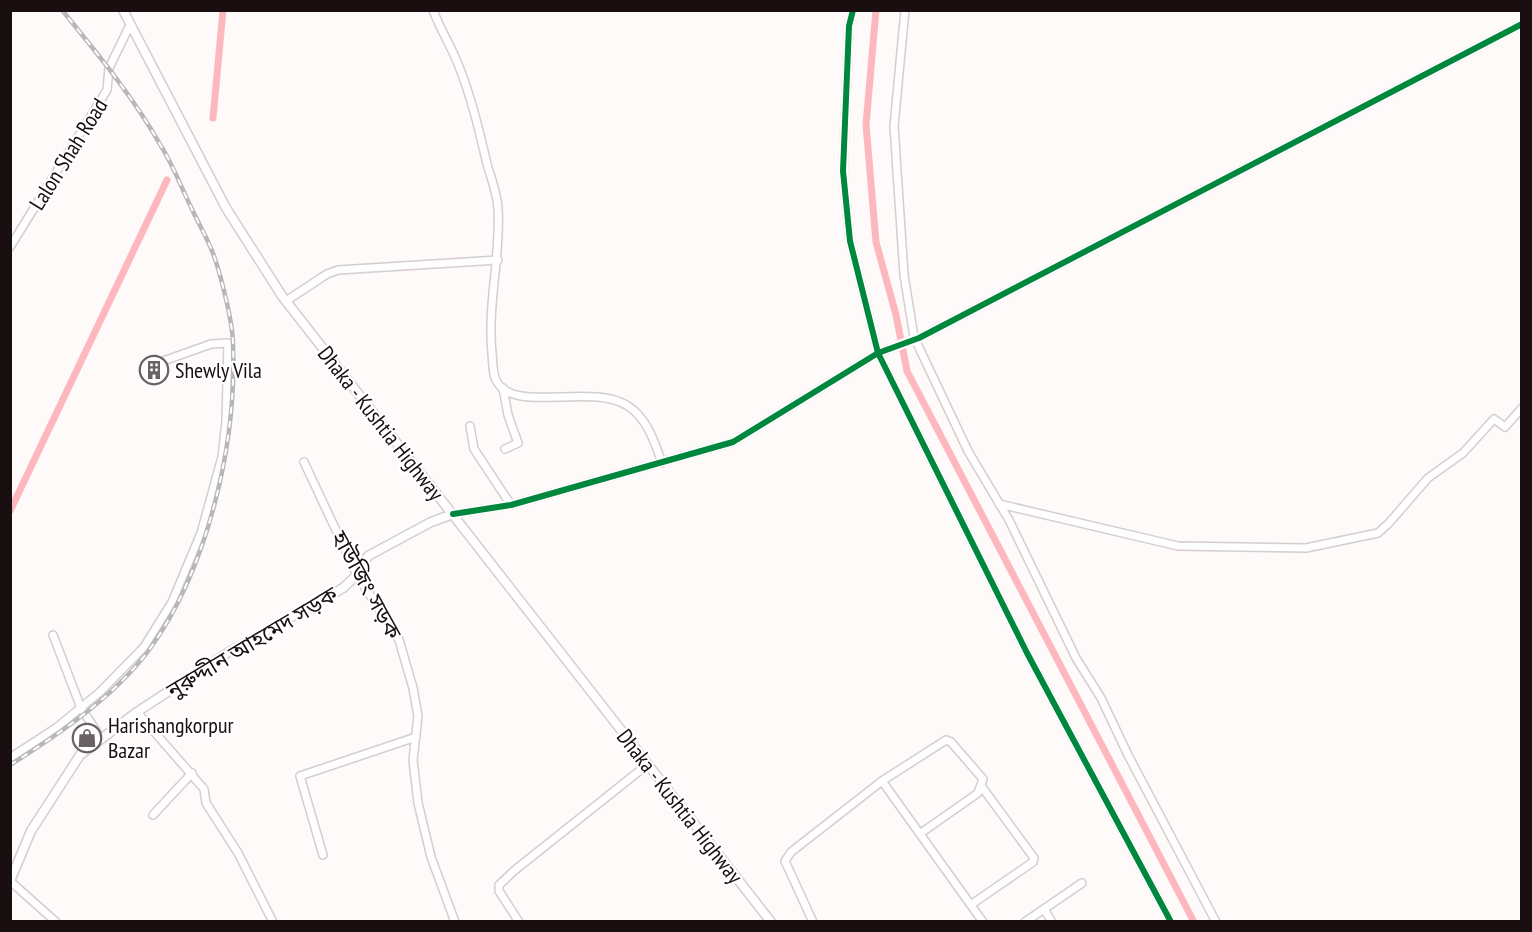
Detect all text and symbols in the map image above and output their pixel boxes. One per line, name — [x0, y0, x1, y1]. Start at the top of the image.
street label: Lalon Shah Road — [23, 93, 113, 215]
street label: Dhaka - Kushtia Highway — [312, 340, 451, 506]
building icon: Shewly Vila — [138, 354, 170, 386]
place label: Shewly Vila — [175, 356, 262, 384]
street label: হাউজিং সড়ক — [325, 525, 408, 644]
street label: নুরুদ্দীন আহমেদ সড়ক — [160, 580, 343, 705]
place label: Harishangkorpur Bazar — [108, 711, 233, 764]
shop icon: Harishangkorpur Bazar — [71, 722, 103, 754]
street label: Dhaka - Kushtia Highway — [611, 723, 750, 889]

